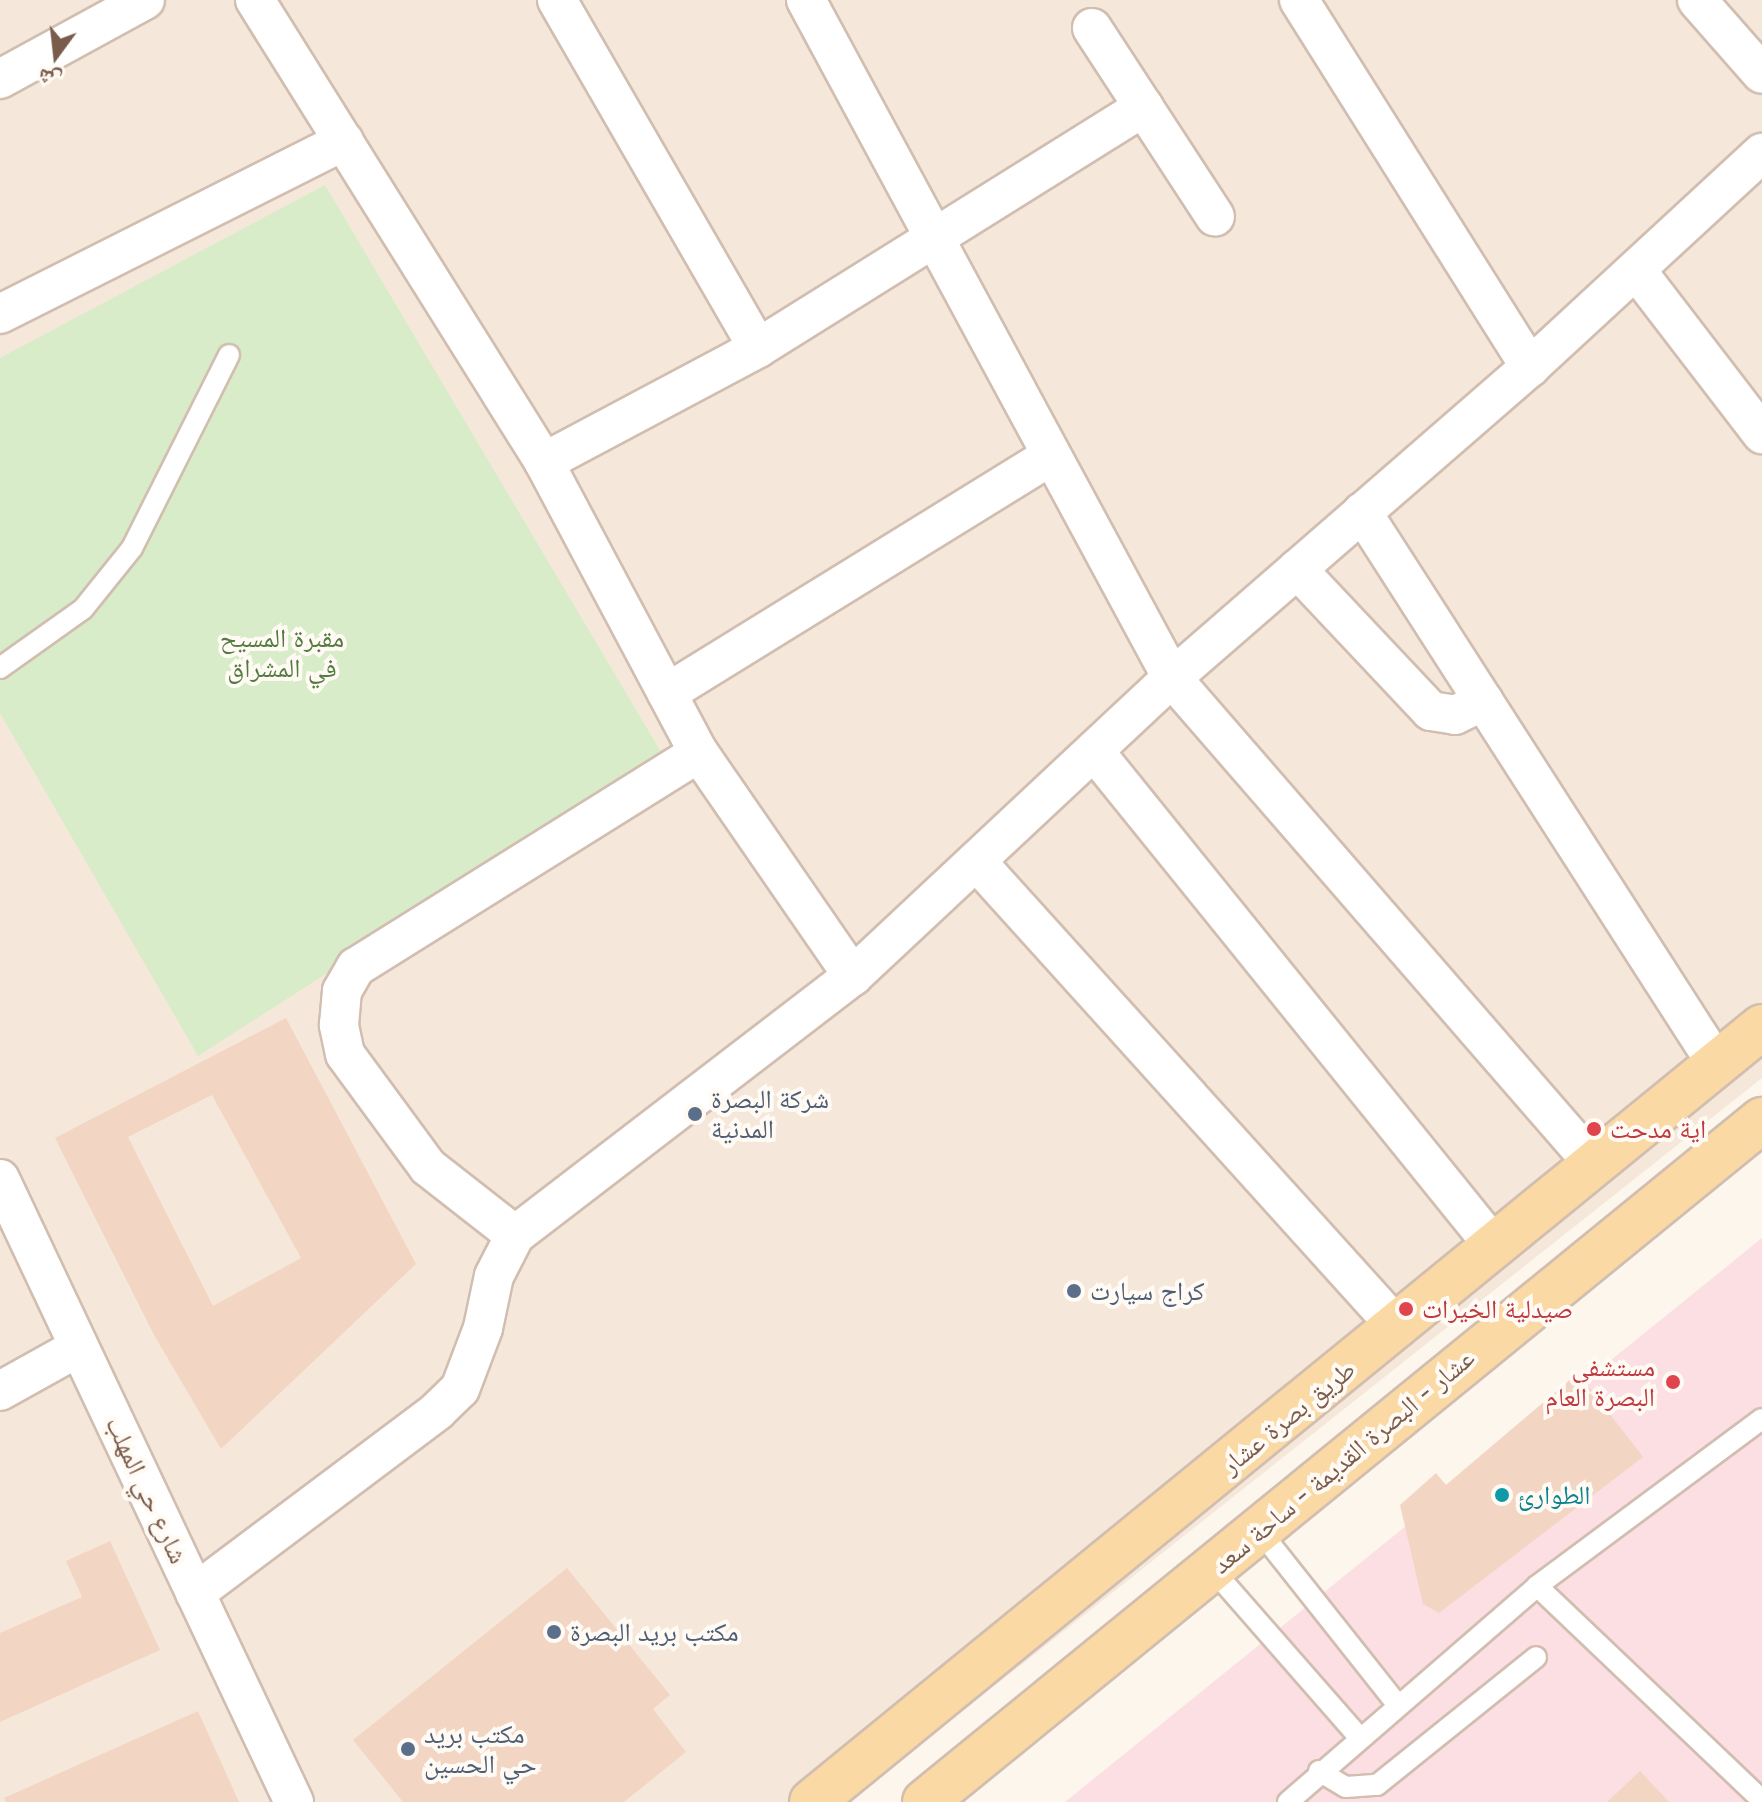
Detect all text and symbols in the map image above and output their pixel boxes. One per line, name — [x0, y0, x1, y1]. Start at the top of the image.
north arrow — [16, 16, 96, 96]
text: ش — [35, 64, 64, 95]
park label: مقبرة المسيح في المشراق — [220, 622, 344, 684]
place label: شركة البصرة المدنية — [711, 1083, 829, 1144]
marker: شركة البصرة المدنية — [686, 1105, 704, 1123]
place label: اية مدحت — [1610, 1113, 1706, 1145]
marker: اية مدحت — [1585, 1120, 1603, 1138]
place label: كراج سيارت — [1090, 1275, 1204, 1307]
marker: كراج سيارت — [1065, 1282, 1083, 1300]
place label: صيدلية الخيرات — [1422, 1293, 1573, 1325]
marker: صيدلية الخيرات — [1397, 1300, 1415, 1318]
street label: عشار - البصرة القديمة - ساحة سعد — [1205, 1342, 1481, 1580]
place label: مستشفى البصرة العام — [1545, 1351, 1655, 1412]
street label: طريق بصرة عشار — [1215, 1353, 1361, 1481]
marker: مستشفى البصرة العام — [1662, 1371, 1684, 1393]
street label: شارع حي المهلب — [99, 1412, 195, 1568]
place label: الطوارئ — [1518, 1479, 1591, 1511]
marker: الطوارئ — [1493, 1486, 1511, 1504]
place label: مكتب بريد البصرة — [570, 1616, 739, 1648]
marker: مكتب بريد البصرة — [545, 1623, 563, 1641]
place label: مكتب بريد حي الحسين — [424, 1718, 537, 1780]
marker: مكتب بريد حي الحسين — [399, 1740, 417, 1758]

